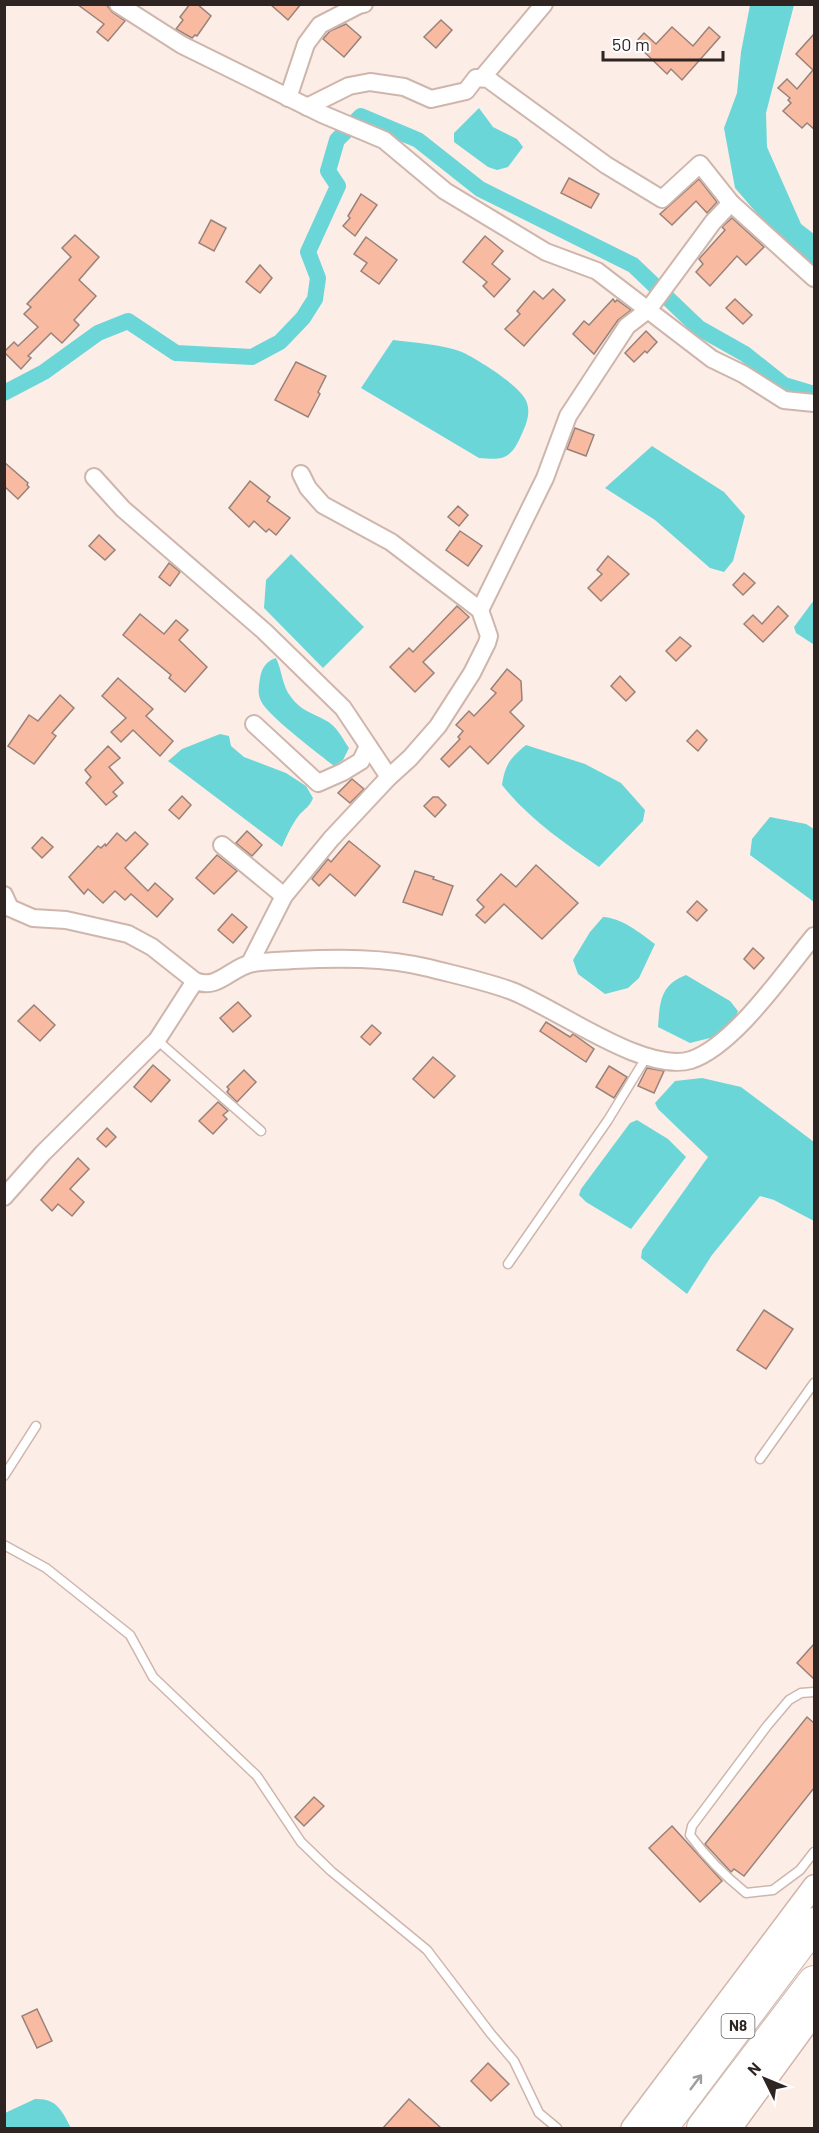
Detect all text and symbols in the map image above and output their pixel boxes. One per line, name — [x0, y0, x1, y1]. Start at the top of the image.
scale bar — [603, 24, 723, 62]
text: 50 m — [612, 33, 650, 55]
road number: N8 — [722, 2014, 754, 2038]
north arrow — [735, 2049, 795, 2109]
text: N — [743, 2058, 764, 2079]
one-way arrow — [690, 2074, 703, 2090]

